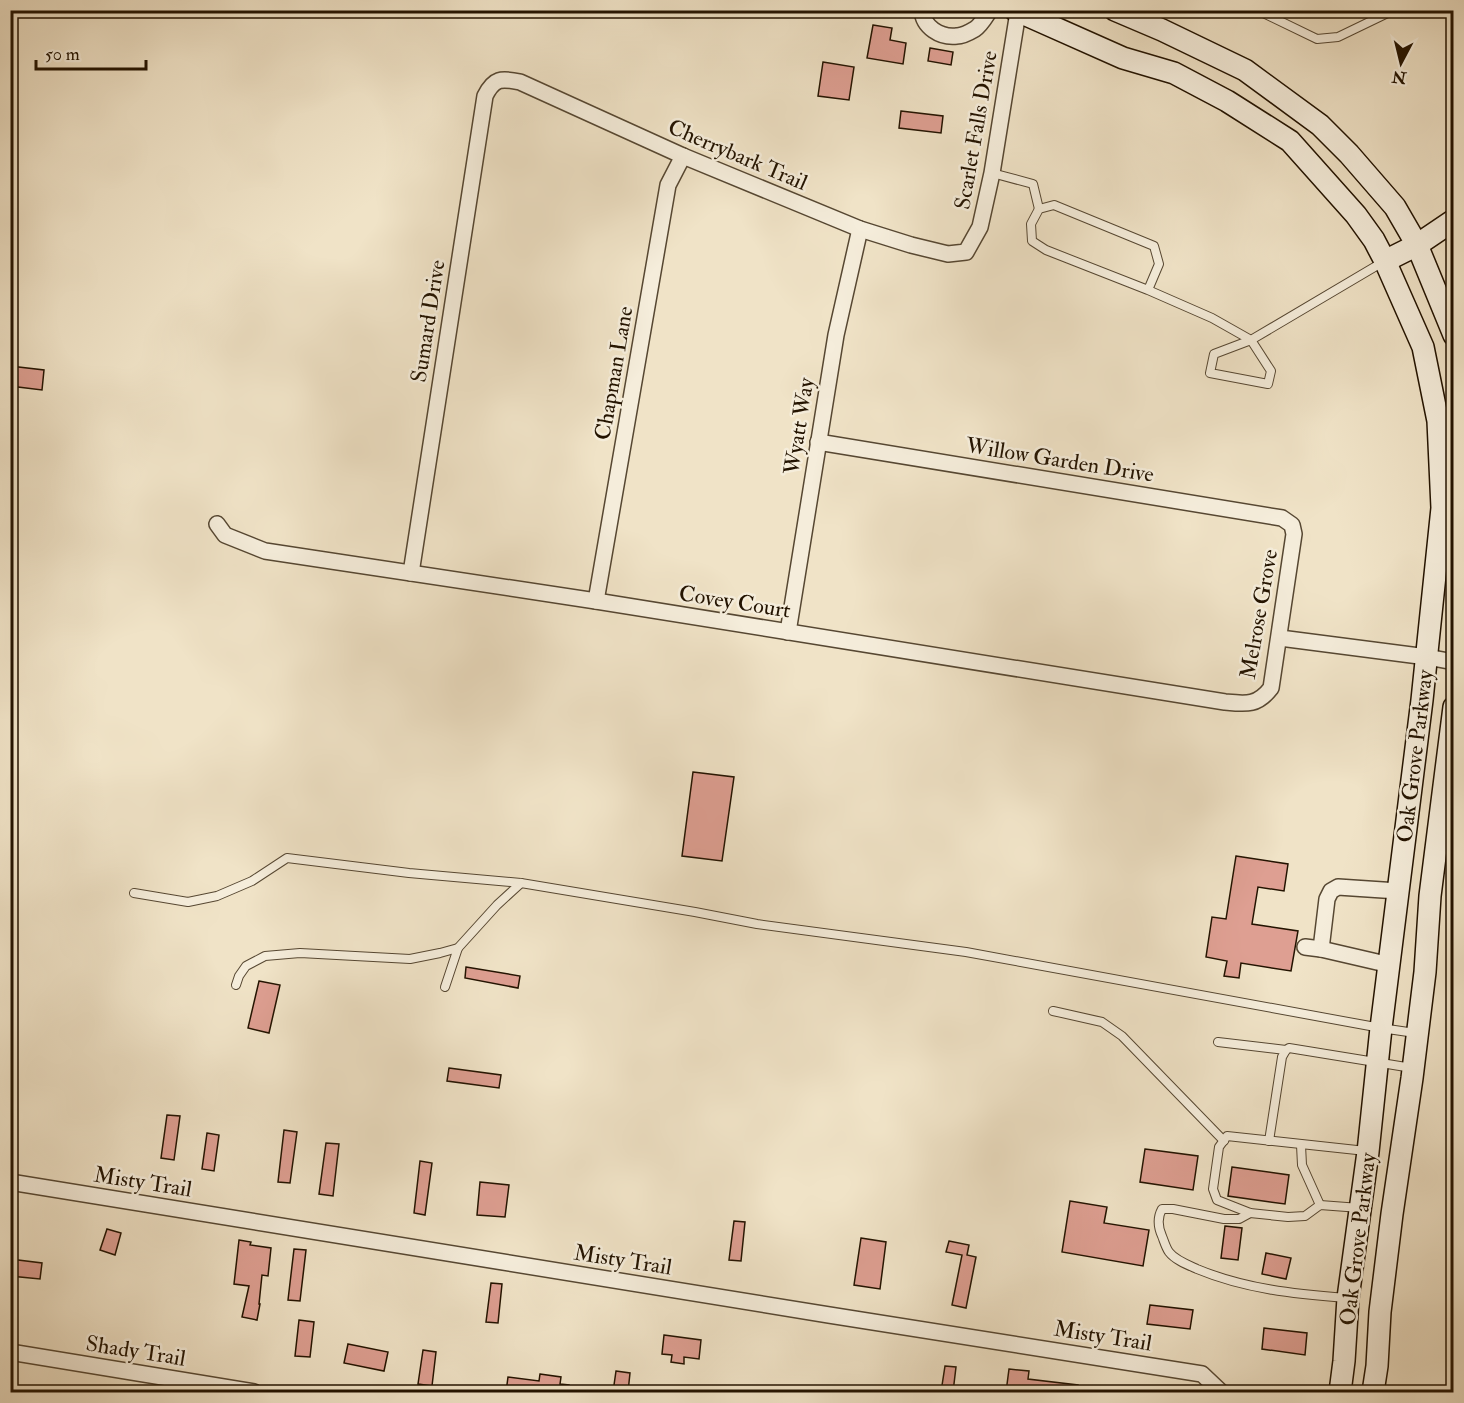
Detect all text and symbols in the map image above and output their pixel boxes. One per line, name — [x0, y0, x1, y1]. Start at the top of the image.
scale bar — [36, 33, 146, 71]
north arrow — [1371, 33, 1431, 93]
text: 50 m — [45, 43, 80, 66]
street label: Scarlet Falls Drive — [948, 49, 1004, 212]
text: N — [1390, 66, 1409, 88]
street label: Cherrybark Trail — [664, 113, 812, 197]
street label: Sumard Drive — [404, 258, 451, 384]
street label: Chapman Lane — [588, 304, 641, 442]
street label: Wyatt Way — [777, 375, 821, 478]
street label: Willow Garden Drive — [963, 431, 1156, 489]
street label: Melrose Grove — [1234, 547, 1284, 681]
street label: Covey Court — [677, 579, 793, 625]
street label: Oak Grove Parkway — [1390, 668, 1440, 844]
street label: Oak Grove Parkway — [1333, 1151, 1383, 1327]
street label: Misty Trail — [92, 1160, 194, 1204]
street label: Misty Trail — [572, 1238, 674, 1282]
street label: Misty Trail — [1052, 1314, 1154, 1358]
street label: Shady Trail — [84, 1329, 188, 1373]

